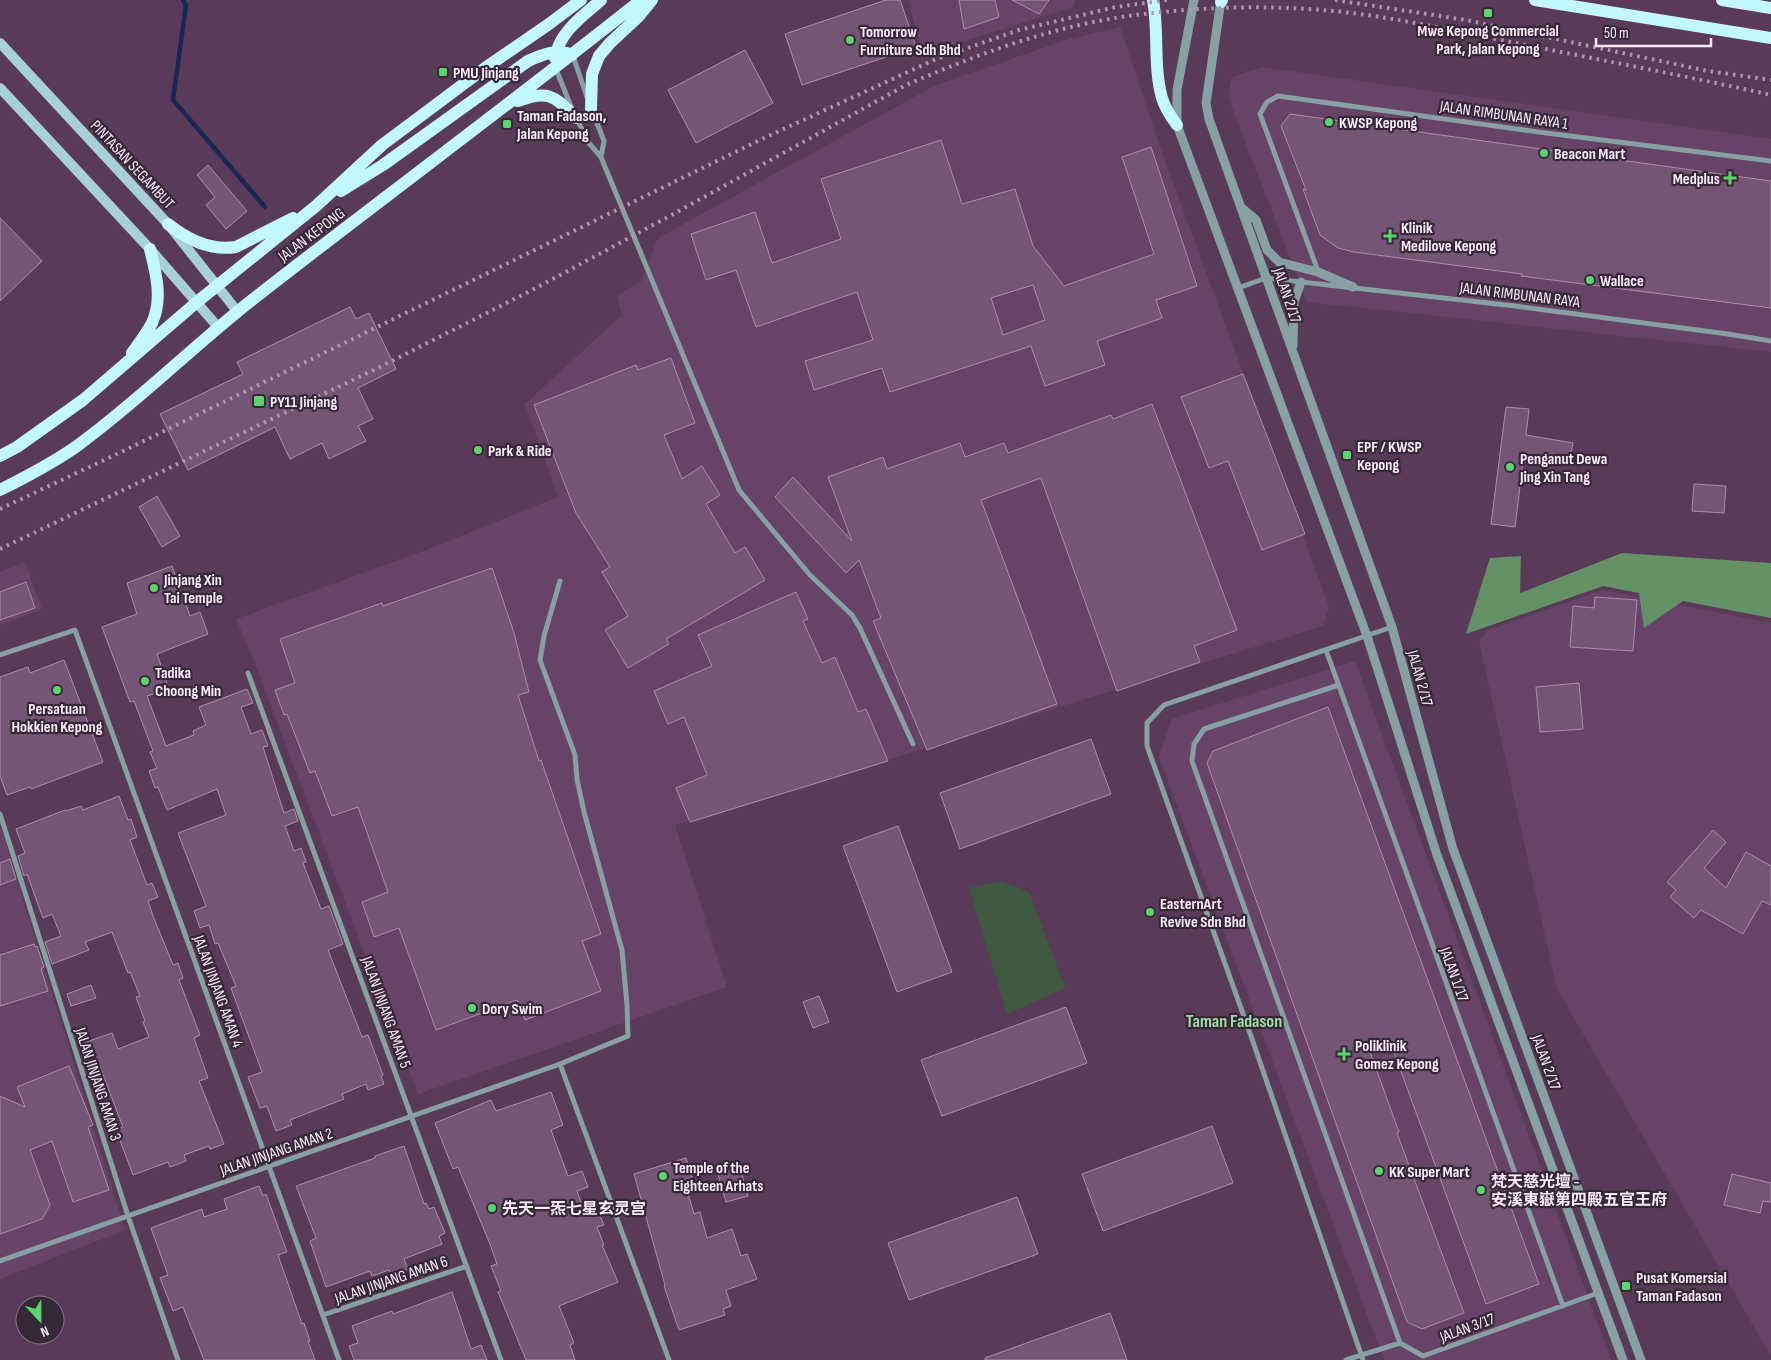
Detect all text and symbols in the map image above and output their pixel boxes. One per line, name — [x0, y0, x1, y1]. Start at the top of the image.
marker: Mwe Kepong Commercial Park, Jalan Kepong — [1482, 7, 1494, 19]
scale bar — [1596, 15, 1711, 47]
place label: Mwe Kepong Commercial Park, Jalan Kepong — [1417, 22, 1559, 59]
place label: Tomorrow Furniture Sdh Bhd — [860, 23, 961, 60]
text: 50 m — [1604, 24, 1629, 43]
marker: Tomorrow Furniture Sdh Bhd — [844, 34, 856, 46]
place label: PMU Jinjang — [453, 64, 519, 83]
marker: PMU Jinjang — [437, 66, 449, 78]
street label: JALAN RIMBUNAN RAYA 1 — [1438, 97, 1569, 134]
place label: Taman Fadason, Jalan Kepong — [516, 107, 607, 144]
place label: KWSP Kepong — [1339, 114, 1418, 133]
marker: KWSP Kepong — [1323, 116, 1335, 128]
street label: PINTASAN SEGAMBUT — [86, 117, 178, 214]
marker: Taman Fadason, Jalan Kepong — [501, 118, 513, 130]
place label: Beacon Mart — [1554, 145, 1625, 164]
marker: Beacon Mart — [1538, 147, 1550, 159]
place label: Medplus — [1673, 170, 1720, 189]
marker: Medplus — [1724, 172, 1736, 184]
street label: JALAN KEPONG — [274, 204, 349, 267]
place label: Klinik Medilove Kepong — [1401, 219, 1497, 256]
marker: Klinik Medilove Kepong — [1383, 229, 1397, 243]
street label: JALAN 2/17 — [1268, 264, 1305, 326]
place label: Wallace — [1600, 272, 1644, 291]
marker: Wallace — [1584, 274, 1596, 286]
street label: JALAN RIMBUNAN RAYA — [1458, 279, 1581, 312]
place label: PY11 Jinjang — [270, 393, 337, 412]
marker: PY11 Jinjang — [252, 394, 266, 408]
place label: EPF / KWSP Kepong — [1357, 438, 1422, 475]
place label: Park & Ride — [488, 442, 552, 461]
marker: Park & Ride — [472, 444, 484, 456]
marker: EPF / KWSP Kepong — [1341, 449, 1353, 461]
place label: Penganut Dewa Jing Xin Tang — [1519, 450, 1607, 487]
marker: Penganut Dewa Jing Xin Tang — [1504, 461, 1516, 473]
place label: Jinjang Xin Tai Temple — [163, 571, 223, 608]
marker: Jinjang Xin Tai Temple — [148, 582, 160, 594]
street label: JALAN 2/17 — [1402, 647, 1437, 709]
place label: Tadika Choong Min — [155, 664, 221, 701]
marker: Tadika Choong Min — [139, 675, 151, 687]
marker: Persatuan Hokkien Kepong — [51, 684, 63, 696]
place label: Persatuan Hokkien Kepong — [12, 700, 103, 737]
place label: EasternArt Revive Sdn Bhd — [1160, 895, 1246, 932]
marker: EasternArt Revive Sdn Bhd — [1144, 906, 1156, 918]
street label: JALAN JINJANG AMAN 4 — [188, 932, 247, 1050]
street label: JALAN 1/17 — [1435, 944, 1472, 1005]
street label: JALAN JINJANG AMAN 5 — [356, 953, 415, 1071]
place label: Dory Swim — [482, 1000, 542, 1019]
marker: Dory Swim — [466, 1002, 478, 1014]
district label: Taman Fadason — [1186, 1011, 1282, 1032]
street label: JALAN JINJANG AMAN 3 — [70, 1025, 125, 1143]
street label: JALAN 2/17 — [1527, 1031, 1565, 1093]
place label: Poliklinik Gomez Kepong — [1355, 1037, 1439, 1074]
marker: Poliklinik Gomez Kepong — [1337, 1047, 1351, 1061]
street label: JALAN JINJANG AMAN 2 — [217, 1124, 335, 1181]
place label: Temple of the Eighteen Arhats — [673, 1159, 763, 1196]
place label: KK Super Mart — [1389, 1163, 1470, 1182]
marker: KK Super Mart — [1373, 1165, 1385, 1177]
marker: Temple of the Eighteen Arhats — [657, 1170, 669, 1182]
place label: 梵天慈光壇 - 安溪東嶽第四殿五官王府 — [1491, 1172, 1667, 1210]
marker: 梵天慈光壇 - 安溪東嶽第四殿五官王府 — [1475, 1184, 1487, 1196]
place label: 先天一炁七星玄灵宫 — [502, 1200, 646, 1219]
marker: 先天一炁七星玄灵宫 — [486, 1202, 498, 1214]
street label: JALAN JINJANG AMAN 6 — [332, 1252, 450, 1309]
place label: Pusat Komersial Taman Fadason — [1636, 1269, 1727, 1306]
marker: Pusat Komersial Taman Fadason — [1620, 1280, 1632, 1292]
north arrow — [15, 1295, 65, 1345]
street label: JALAN 3/17 — [1436, 1310, 1498, 1347]
text: N — [38, 1322, 51, 1341]

